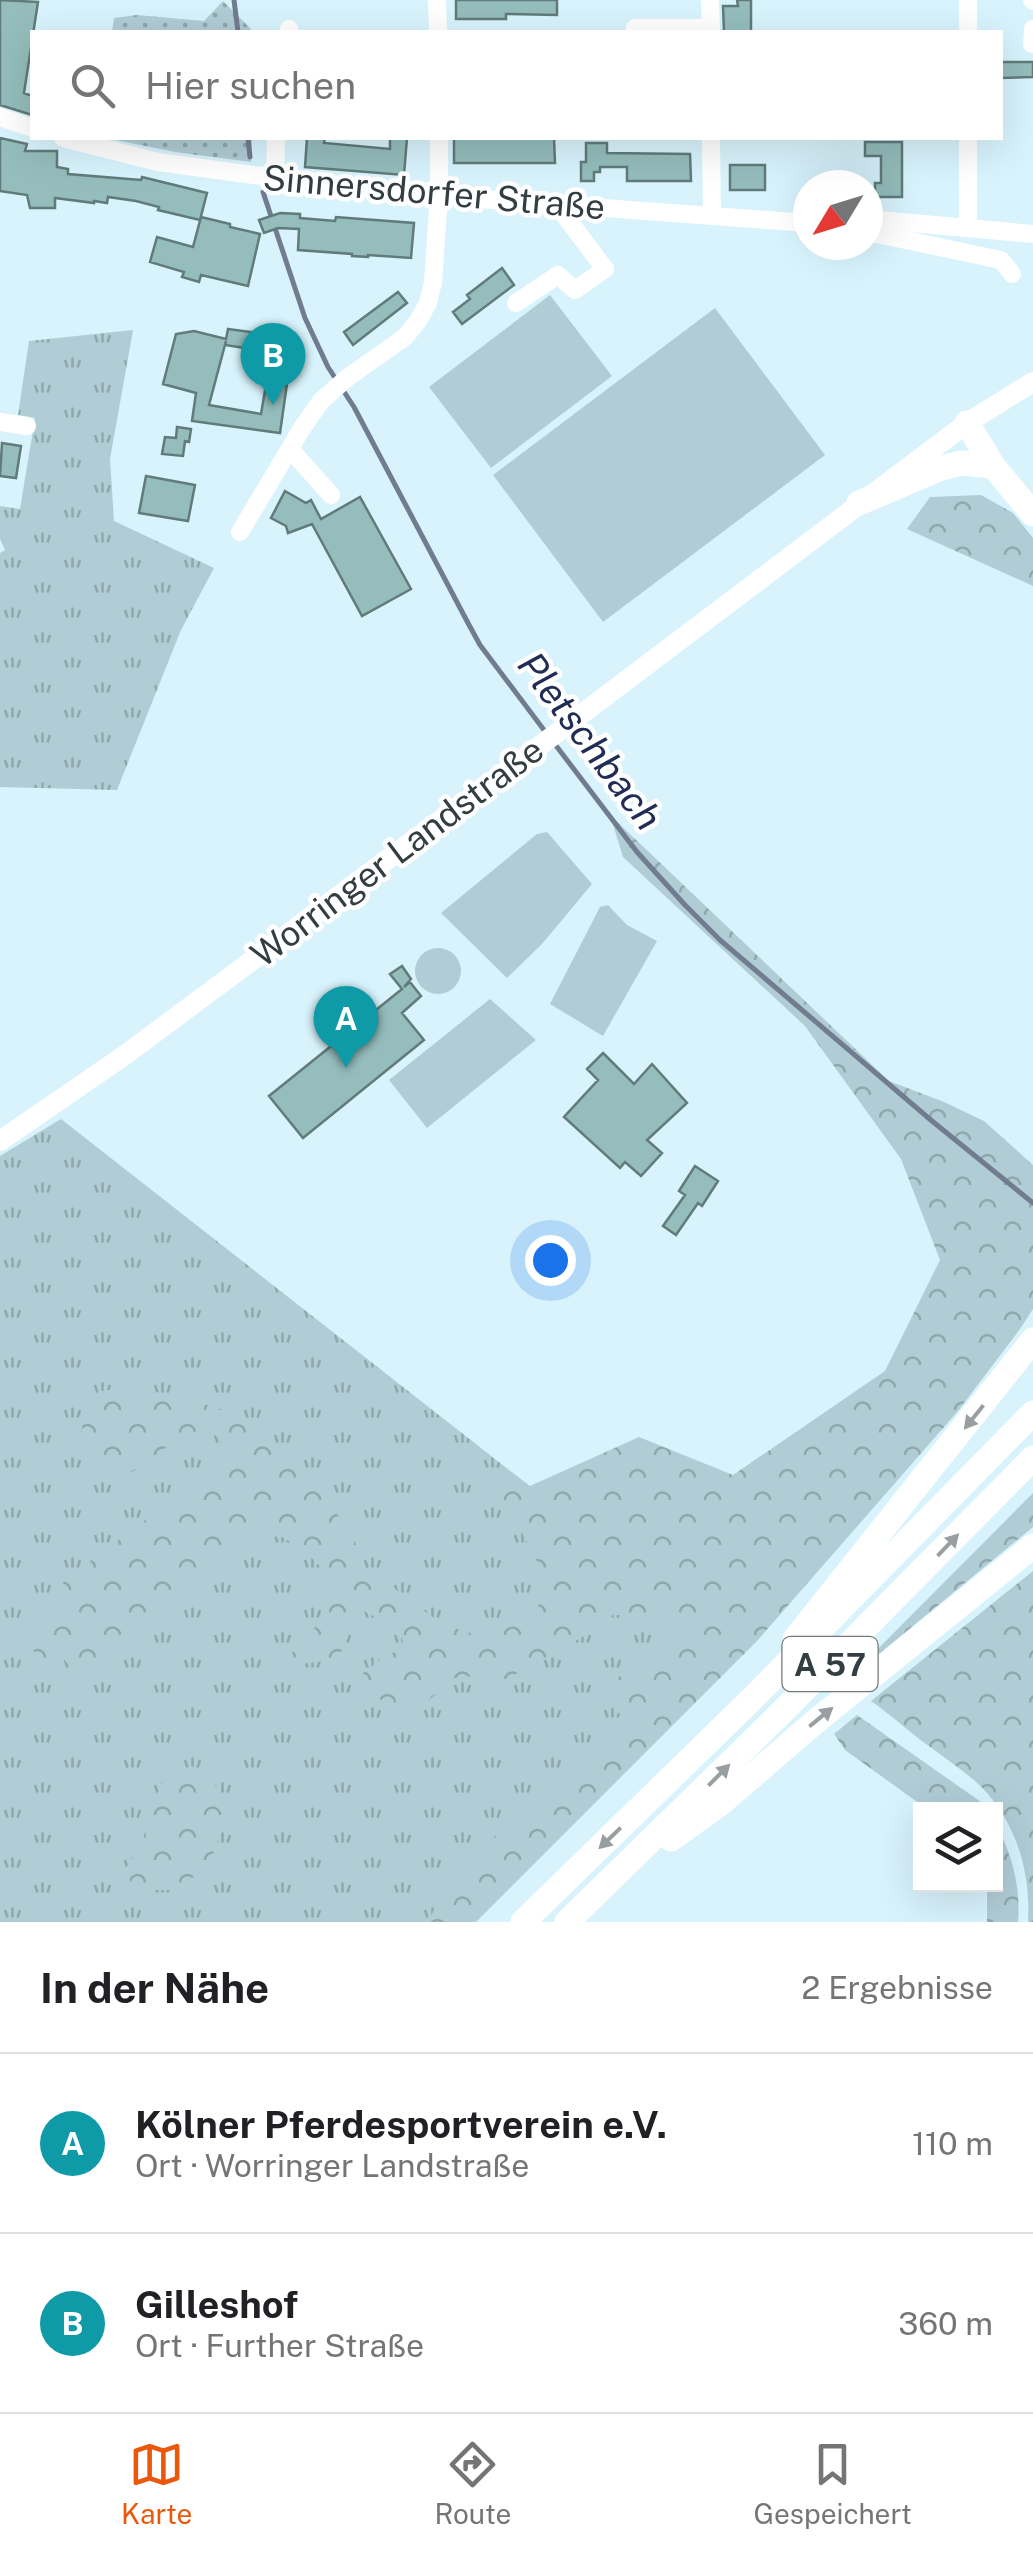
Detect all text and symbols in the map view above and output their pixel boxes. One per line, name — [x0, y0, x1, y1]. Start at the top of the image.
search box — [30, 30, 1003, 140]
icon: search — [65, 58, 120, 113]
text: Hier suchen — [145, 63, 356, 108]
street label: Sinnersdorfer Straße — [261, 157, 607, 227]
north arrow — [793, 170, 883, 260]
pin: B — [240, 322, 306, 405]
water label: Pletschbach — [509, 643, 671, 839]
street label: Worringer Landstraße — [243, 729, 551, 975]
pin: A — [314, 986, 378, 1068]
your location — [525, 1235, 576, 1286]
one-way arrow — [964, 1404, 985, 1429]
one-way arrow — [936, 1533, 960, 1557]
road number: A 57 — [782, 1637, 878, 1691]
one-way arrow — [809, 1707, 834, 1728]
one-way arrow — [706, 1764, 730, 1787]
map controls — [913, 1802, 1003, 1892]
button: layers — [913, 1802, 1003, 1892]
one-way arrow — [599, 1825, 623, 1849]
text: In der Nähe — [40, 1963, 269, 2012]
text: 2 Ergebnisse — [801, 1969, 993, 2006]
text: Kölner Pferdesportverein e.V. — [135, 2102, 667, 2147]
text: A — [61, 2125, 84, 2162]
text: 110 m — [912, 2125, 993, 2162]
text: Ort · Worringer Landstraße — [135, 2147, 529, 2184]
text: Gilleshof — [135, 2282, 298, 2327]
text: B — [62, 2305, 83, 2342]
text: 360 m — [898, 2305, 993, 2342]
text: Ort · Further Straße — [135, 2327, 424, 2364]
tab: Karte — [121, 2437, 192, 2530]
tab: Route — [434, 2437, 511, 2530]
tab: Gespeichert — [754, 2437, 912, 2530]

